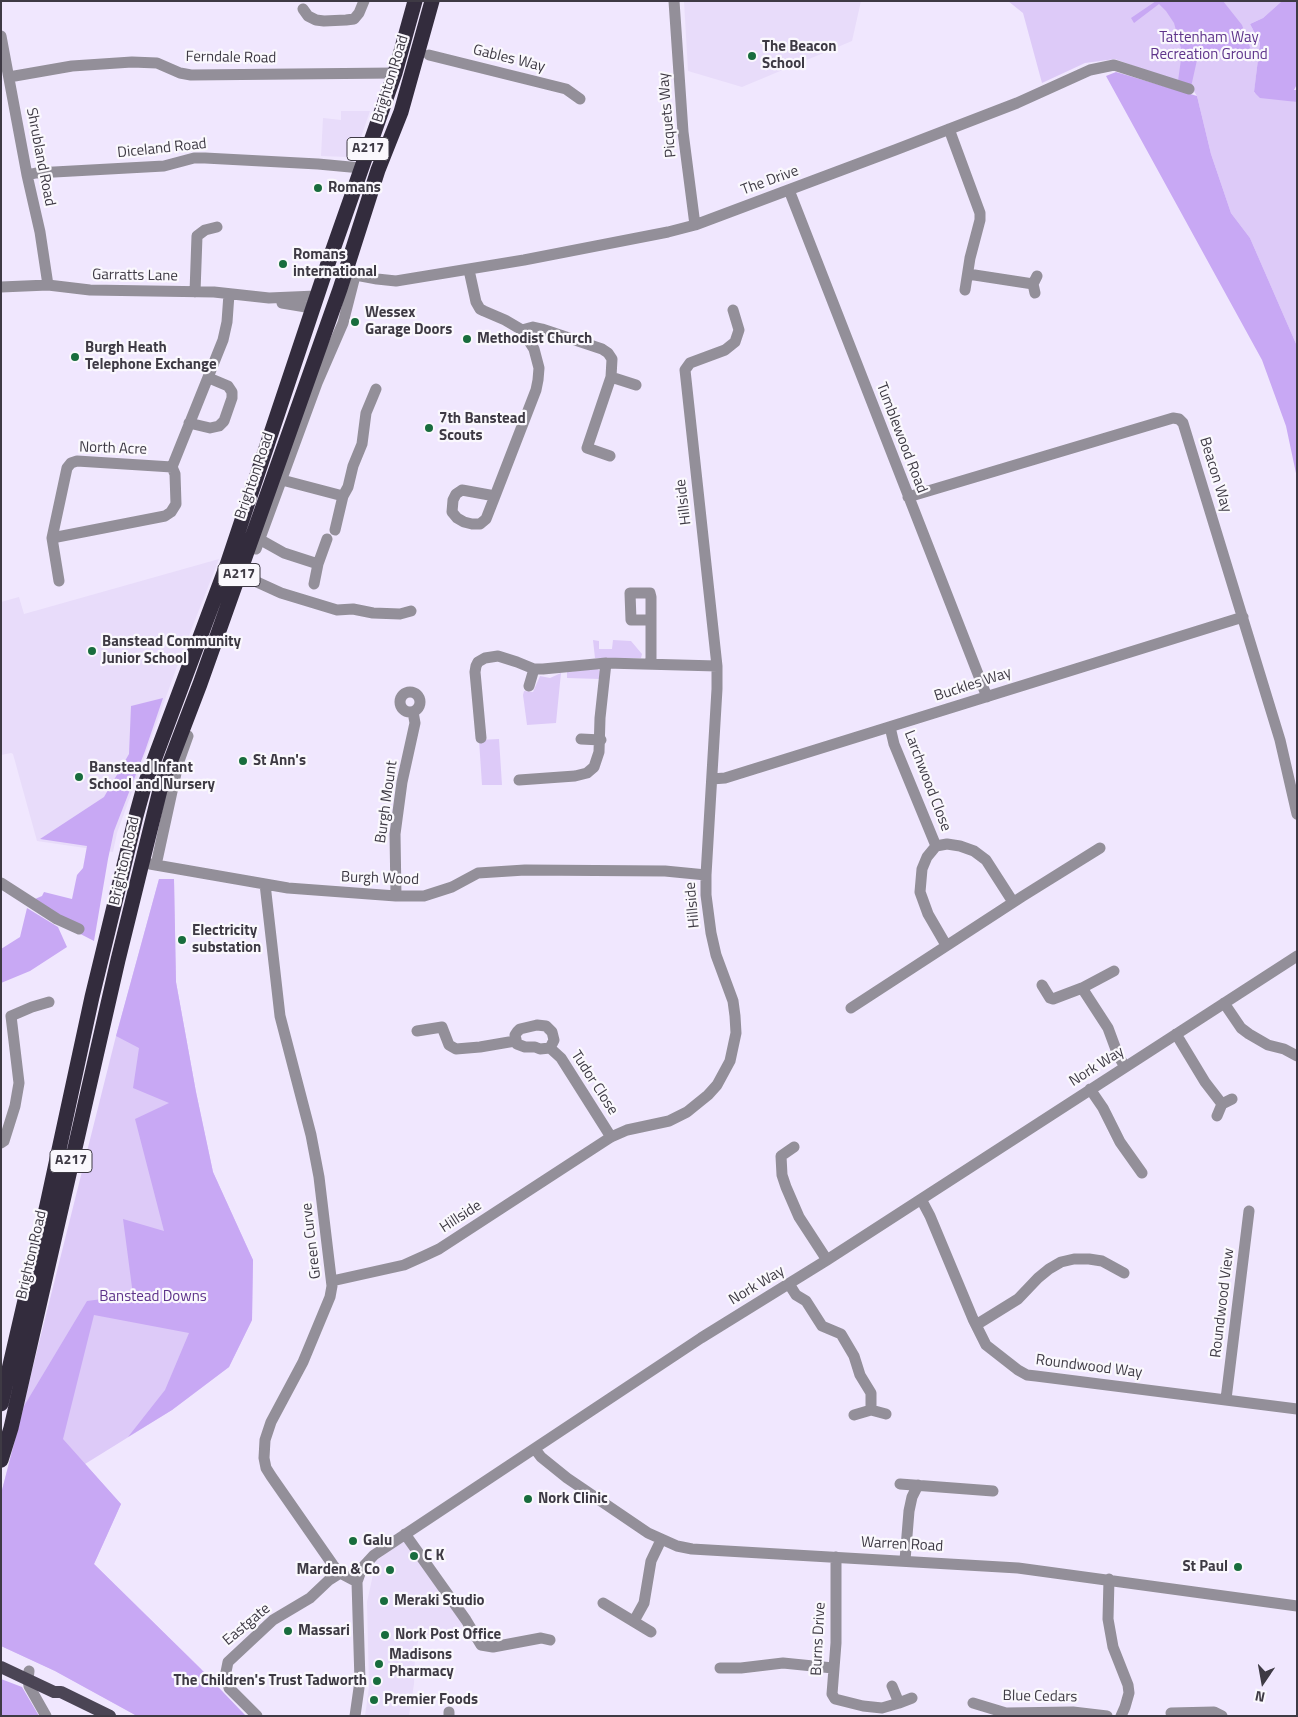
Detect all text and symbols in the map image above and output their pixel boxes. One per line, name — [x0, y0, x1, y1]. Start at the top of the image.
park label: Tattenham Way Recreation Ground — [1150, 29, 1268, 64]
street label: Brighton Road — [369, 33, 413, 125]
place label: The Beacon School — [762, 38, 836, 73]
street label: Gables Way — [471, 41, 547, 77]
street label: Ferndale Road — [185, 48, 277, 68]
marker: The Beacon School — [746, 50, 758, 62]
street label: Picquets Way — [655, 72, 681, 158]
street label: Shrubland Road — [22, 106, 58, 208]
street label: Diceland Road — [116, 135, 208, 163]
road number: A217 — [347, 138, 389, 160]
street label: The Drive — [739, 162, 801, 200]
place label: Romans — [328, 179, 381, 197]
marker: Romans — [312, 182, 324, 194]
place label: Romans international — [293, 246, 377, 281]
marker: Romans international — [277, 258, 289, 270]
street label: Garratts Lane — [92, 266, 178, 286]
place label: Wessex Garage Doors — [365, 304, 452, 339]
marker: Wessex Garage Doors — [349, 316, 361, 328]
place label: Methodist Church — [477, 330, 592, 348]
marker: Methodist Church — [461, 333, 473, 345]
place label: Burgh Heath Telephone Exchange — [85, 339, 217, 374]
marker: Burgh Heath Telephone Exchange — [69, 351, 81, 363]
street label: Tumblewood Road — [872, 380, 930, 496]
place label: 7th Banstead Scouts — [439, 410, 526, 445]
marker: 7th Banstead Scouts — [423, 422, 435, 434]
street label: Brighton Road — [232, 430, 278, 522]
street label: Beacon Way — [1195, 435, 1235, 515]
street label: North Acre — [79, 439, 147, 459]
street label: Hillside — [672, 478, 696, 526]
road number: A217 — [218, 564, 260, 586]
place label: Banstead Community Junior School — [102, 633, 241, 668]
marker: Banstead Community Junior School — [86, 645, 98, 657]
street label: Buckles Way — [932, 664, 1014, 706]
street label: Larchwood Close — [899, 728, 955, 834]
place label: St Ann's — [253, 752, 306, 770]
marker: St Ann's — [237, 755, 249, 767]
place label: Banstead Infant School and Nursery — [89, 759, 215, 794]
street label: Burgh Mount — [372, 760, 402, 844]
marker: Banstead Infant School and Nursery — [73, 771, 85, 783]
street label: Brighton Road — [106, 815, 144, 907]
street label: Burgh Wood — [341, 869, 419, 889]
street label: Hillside — [682, 881, 704, 929]
place label: Electricity substation — [192, 922, 261, 957]
marker: Electricity substation — [176, 934, 188, 946]
street label: Nork Way — [1066, 1043, 1128, 1091]
street label: Tudor Close — [567, 1047, 621, 1119]
road number: A217 — [50, 1150, 92, 1172]
street label: Hillside — [437, 1197, 485, 1237]
street label: Green Curve — [298, 1202, 326, 1280]
street label: Brighton Road — [13, 1209, 51, 1301]
street label: Roundwood View — [1207, 1247, 1239, 1359]
street label: Nork Way — [726, 1262, 788, 1310]
park label: Banstead Downs — [99, 1288, 207, 1306]
street label: Roundwood Way — [1035, 1352, 1143, 1382]
place label: Nork Clinic — [538, 1490, 608, 1508]
marker: Nork Clinic — [522, 1493, 534, 1505]
place label: Galu — [363, 1532, 392, 1550]
street label: Warren Road — [860, 1534, 944, 1556]
marker: Galu — [347, 1535, 359, 1547]
place label: C K — [424, 1547, 444, 1565]
marker: C K — [408, 1550, 420, 1562]
place label: St Paul — [1182, 1558, 1228, 1576]
place label: Marden & Co — [297, 1561, 380, 1579]
marker: St Paul — [1232, 1561, 1244, 1573]
marker: Marden & Co — [384, 1564, 396, 1576]
place label: Meraki Studio — [394, 1592, 484, 1610]
marker: Meraki Studio — [378, 1595, 390, 1607]
street label: Eastgate — [220, 1600, 274, 1650]
street label: Burns Drive — [808, 1602, 830, 1676]
place label: Massari — [298, 1622, 350, 1640]
marker: Massari — [282, 1625, 294, 1637]
place label: Nork Post Office — [395, 1626, 501, 1644]
marker: Nork Post Office — [379, 1629, 391, 1641]
place label: Madisons Pharmacy — [389, 1646, 454, 1681]
north arrow — [1238, 1657, 1288, 1707]
marker: Madisons Pharmacy — [373, 1658, 385, 1670]
place label: The Children's Trust Tadworth — [174, 1672, 367, 1690]
marker: The Children's Trust Tadworth — [371, 1675, 383, 1687]
text: N — [1253, 1686, 1267, 1708]
street label: Blue Cedars — [1002, 1687, 1078, 1707]
place label: Premier Foods — [384, 1691, 478, 1709]
marker: Premier Foods — [368, 1694, 380, 1706]

